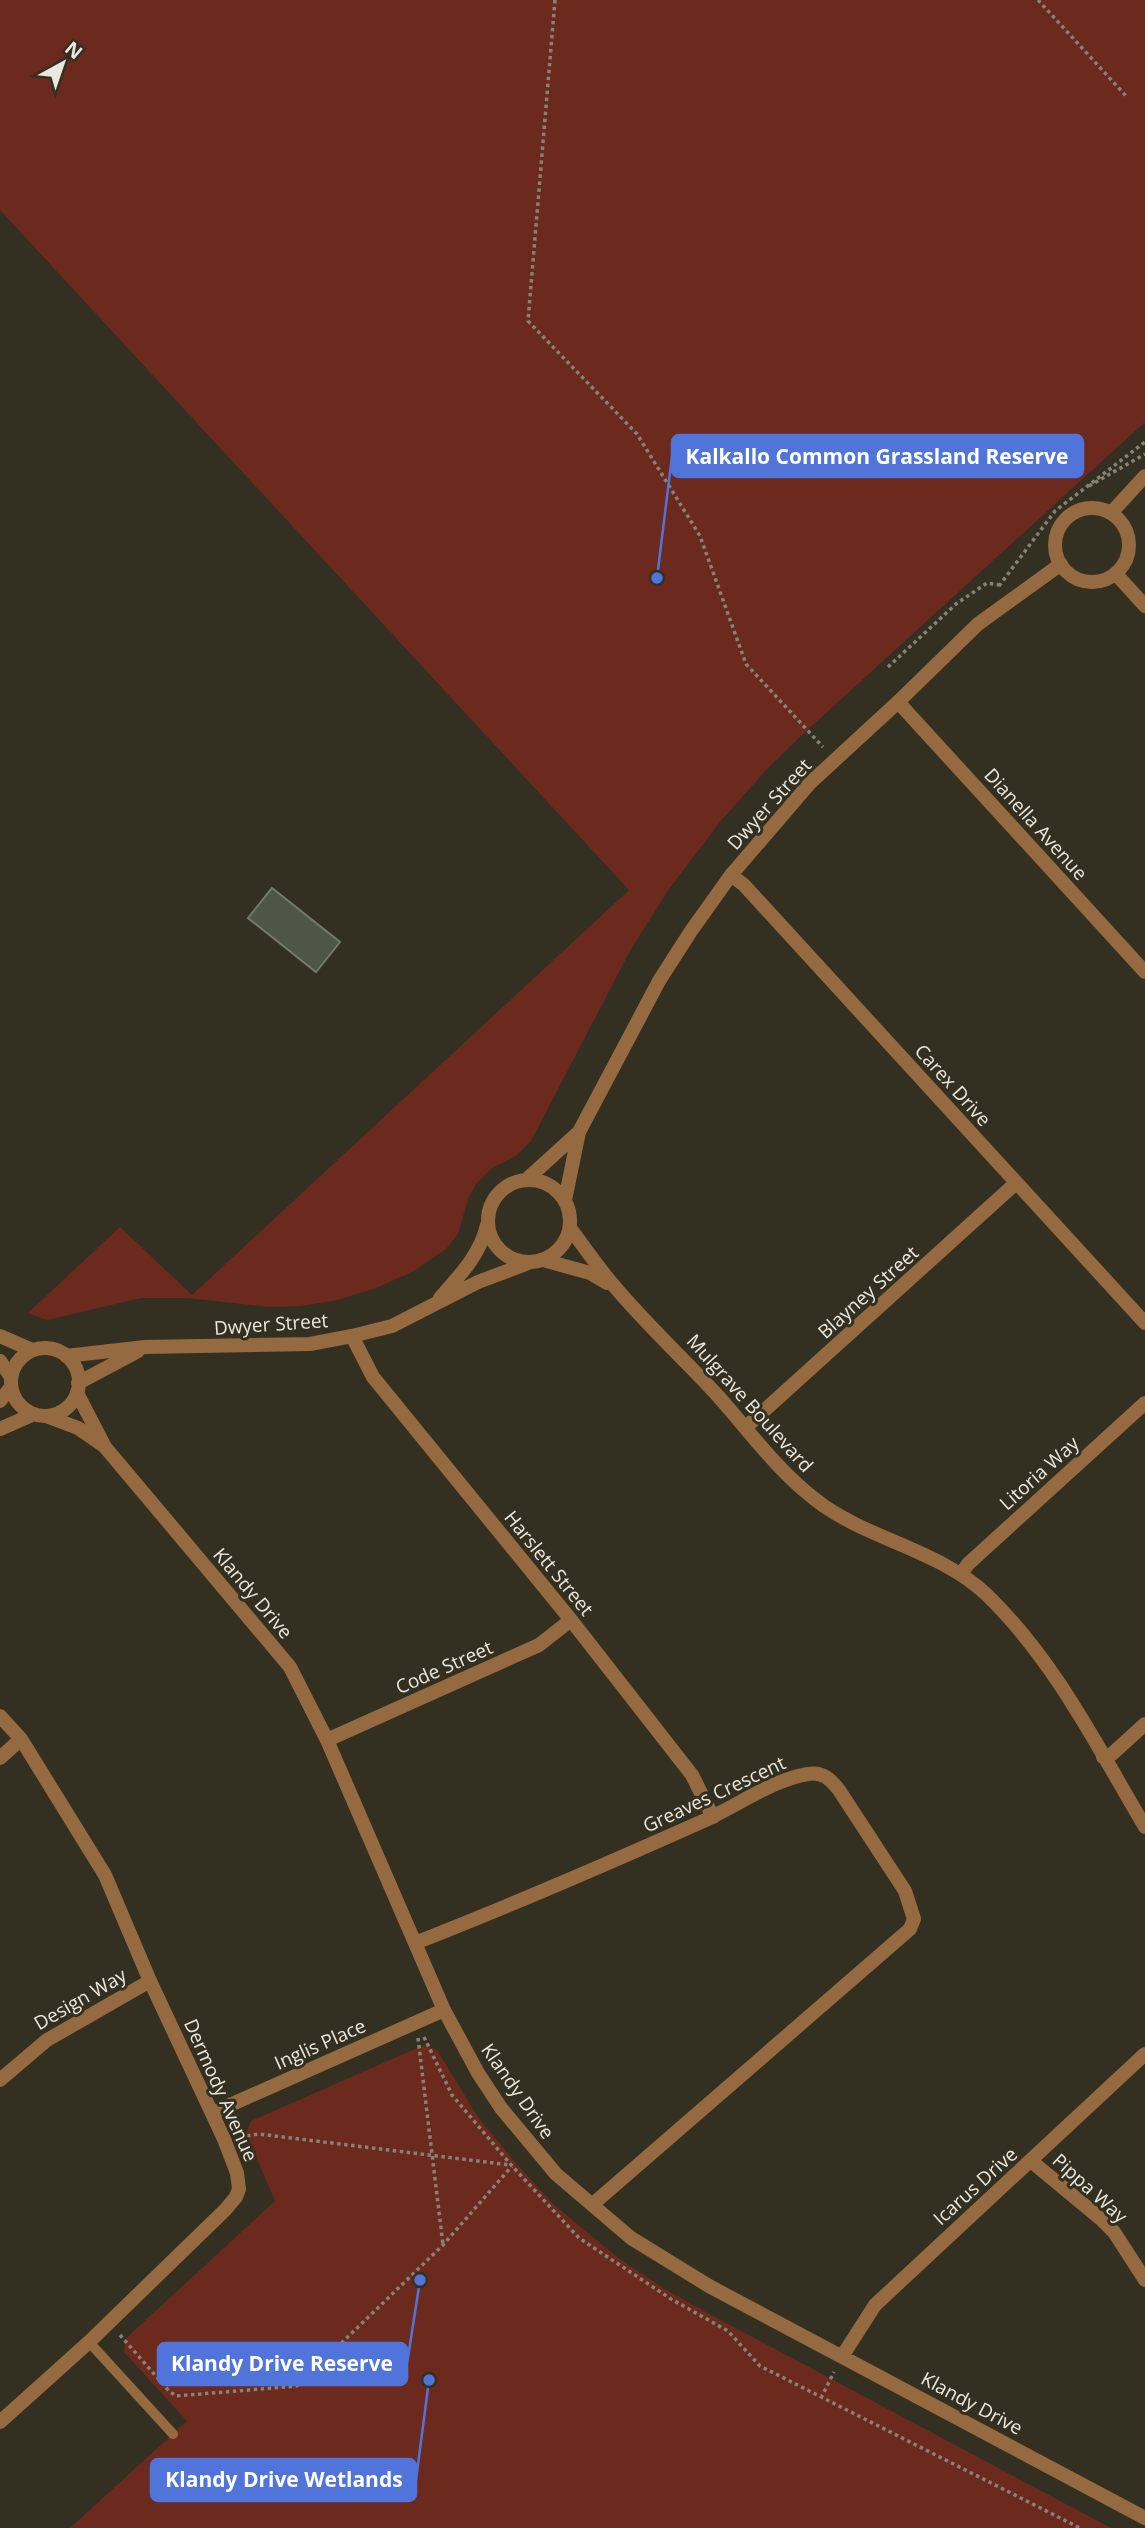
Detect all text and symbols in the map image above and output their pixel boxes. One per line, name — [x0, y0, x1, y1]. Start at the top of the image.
north arrow — [28, 28, 98, 98]
text: N — [60, 35, 88, 65]
callout: Kalkallo Common Grassland Reserve — [672, 435, 1083, 477]
text: Kalkallo Common Grassland Reserve — [686, 442, 1068, 470]
street label: Dwyer Street — [721, 753, 817, 855]
street label: Dianella Avenue — [979, 762, 1093, 886]
street label: Carex Drive — [909, 1038, 997, 1132]
street label: Blayney Street — [812, 1240, 924, 1344]
street label: Dwyer Street — [213, 1307, 329, 1341]
street label: Mulgrave Boulevard — [681, 1328, 819, 1478]
street label: Litoria Way — [994, 1430, 1085, 1516]
street label: Harslett Street — [498, 1505, 600, 1621]
street label: Klandy Drive — [207, 1542, 299, 1644]
street label: Code Street — [391, 1634, 497, 1700]
street label: Greaves Crescent — [638, 1749, 790, 1838]
street label: Design Way — [29, 1962, 131, 2036]
street label: Inglis Place — [270, 2012, 370, 2076]
street label: Dermody Avenue — [178, 2015, 264, 2165]
street label: Klandy Drive — [475, 2038, 561, 2144]
street label: Icarus Drive — [927, 2141, 1023, 2231]
street label: Pippa Way — [1047, 2147, 1133, 2229]
callout: Klandy Drive Reserve — [158, 2343, 407, 2385]
text: Klandy Drive Reserve — [171, 2349, 393, 2377]
street label: Klandy Drive — [917, 2365, 1027, 2441]
callout: Klandy Drive Wetlands — [151, 2459, 416, 2501]
text: Klandy Drive Wetlands — [165, 2465, 403, 2493]

